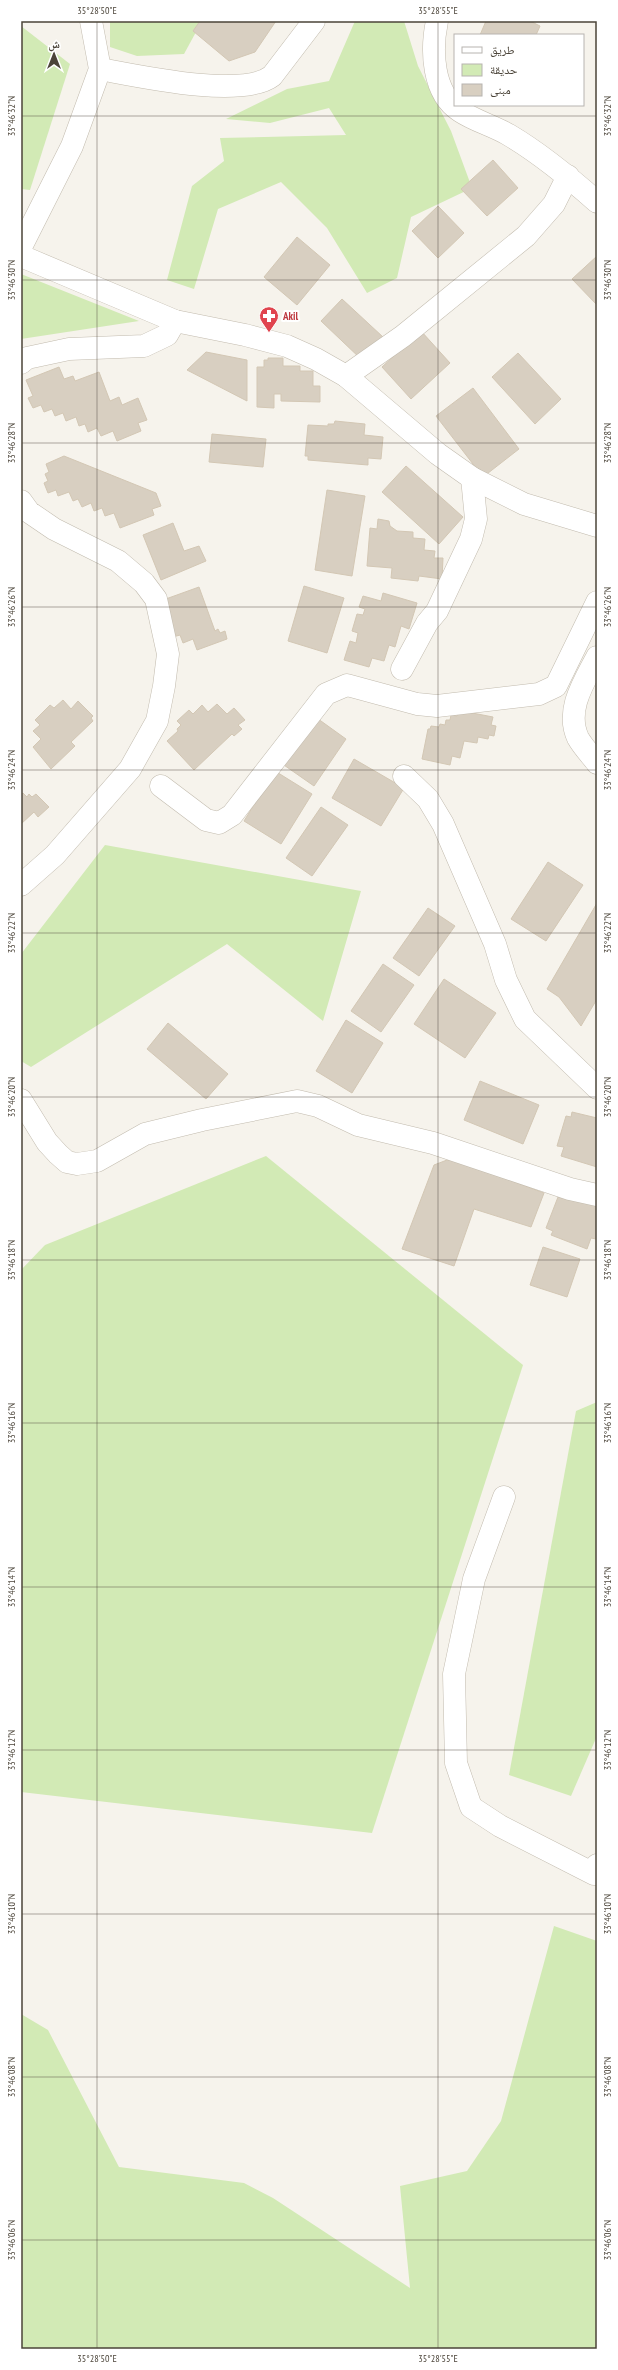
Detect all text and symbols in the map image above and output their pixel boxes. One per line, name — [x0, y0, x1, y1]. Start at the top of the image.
text: 35°28'50"E — [77, 4, 117, 17]
text: 35°28'55"E — [418, 4, 458, 17]
north arrow — [34, 34, 74, 74]
legend — [454, 34, 584, 106]
text: ش — [48, 37, 60, 52]
text: طريق — [490, 42, 515, 57]
text: حديقة — [490, 62, 518, 77]
text: مبنى — [490, 82, 511, 97]
text: 33°46'32"N — [5, 96, 18, 136]
text: 33°46'32"N — [601, 96, 614, 136]
text: 33°46'30"N — [5, 260, 18, 300]
text: 33°46'30"N — [601, 260, 614, 300]
pharmacy icon: Akil — [258, 305, 280, 333]
place label: Akil — [282, 309, 299, 323]
text: 33°46'28"N — [5, 423, 18, 463]
text: 33°46'28"N — [601, 423, 614, 463]
text: 33°46'26"N — [5, 587, 18, 627]
text: 33°46'26"N — [601, 587, 614, 627]
text: 33°46'24"N — [5, 750, 18, 790]
text: 33°46'24"N — [601, 750, 614, 790]
text: 33°46'22"N — [5, 913, 18, 953]
text: 33°46'22"N — [601, 913, 614, 953]
text: 33°46'20"N — [5, 1077, 18, 1117]
text: 33°46'20"N — [601, 1077, 614, 1117]
text: 33°46'18"N — [5, 1240, 18, 1280]
text: 33°46'18"N — [601, 1240, 614, 1280]
text: 33°46'16"N — [5, 1403, 18, 1443]
text: 33°46'16"N — [601, 1403, 614, 1443]
text: 33°46'14"N — [5, 1567, 18, 1607]
text: 33°46'14"N — [601, 1567, 614, 1607]
text: 33°46'12"N — [5, 1730, 18, 1770]
text: 33°46'12"N — [601, 1730, 614, 1770]
text: 33°46'10"N — [5, 1894, 18, 1934]
text: 33°46'10"N — [601, 1894, 614, 1934]
text: 33°46'08"N — [5, 2057, 18, 2097]
text: 33°46'08"N — [601, 2057, 614, 2097]
text: 33°46'06"N — [5, 2220, 18, 2260]
text: 33°46'06"N — [601, 2220, 614, 2260]
text: 35°28'50"E — [77, 2352, 117, 2365]
text: 35°28'55"E — [418, 2352, 458, 2365]

